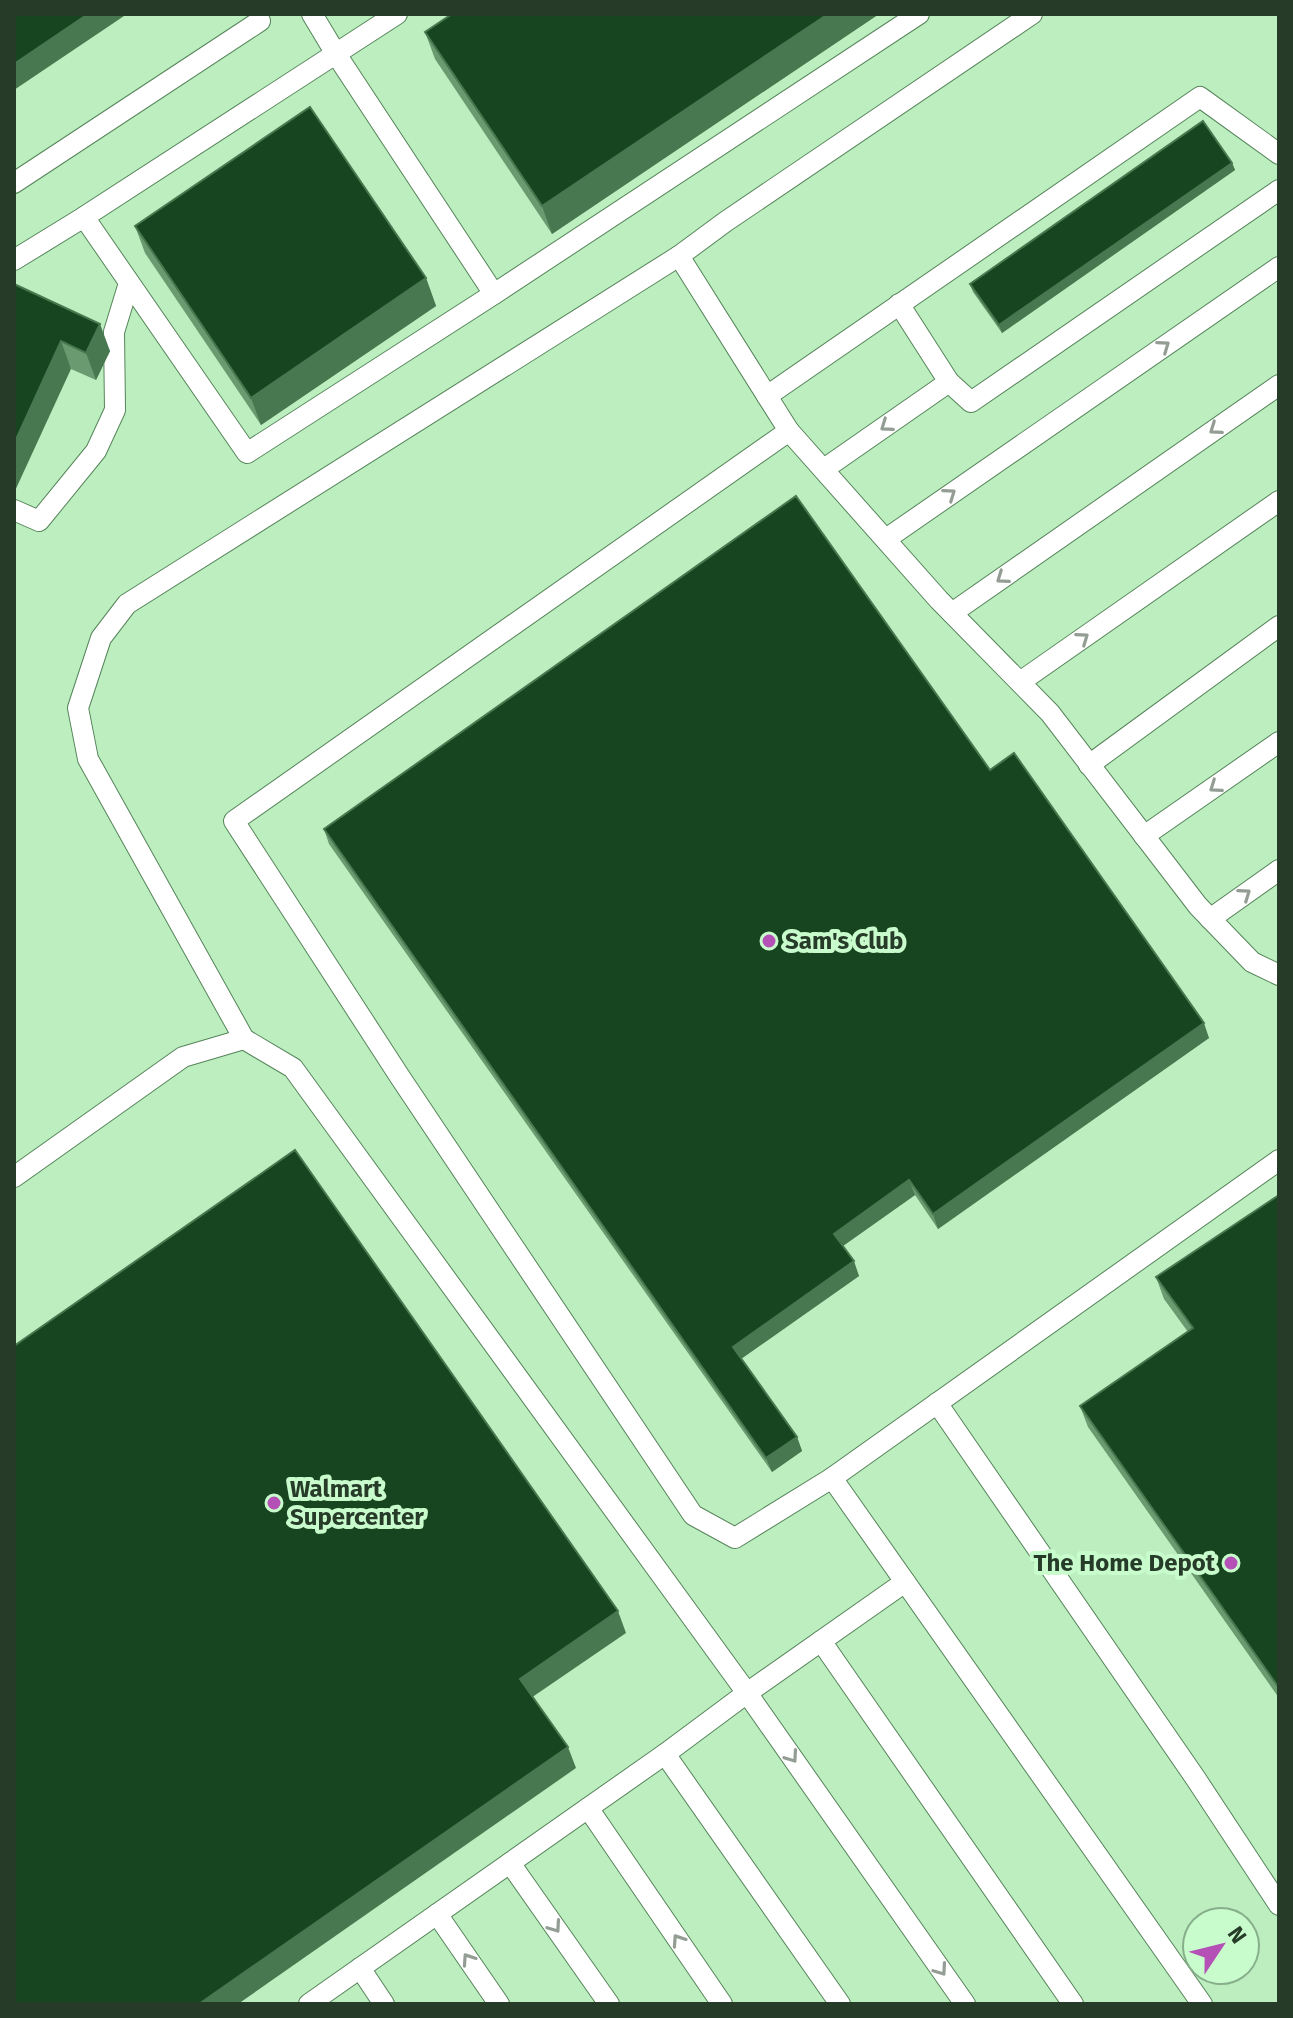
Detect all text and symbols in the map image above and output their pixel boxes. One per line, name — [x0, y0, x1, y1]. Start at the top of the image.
one-way arrow — [1155, 341, 1169, 356]
one-way arrow — [881, 416, 895, 431]
one-way arrow — [1210, 419, 1224, 434]
one-way arrow — [941, 489, 955, 504]
one-way arrow — [996, 568, 1010, 583]
one-way arrow — [1075, 633, 1089, 648]
one-way arrow — [1209, 777, 1223, 792]
one-way arrow — [1236, 889, 1250, 904]
place label: Sam's Club — [785, 927, 903, 955]
marker: Sam's Club — [760, 932, 778, 950]
place label: Walmart Supercenter — [290, 1475, 424, 1531]
marker: Walmart Supercenter — [265, 1494, 283, 1512]
place label: The Home Depot — [1034, 1549, 1216, 1577]
marker: The Home Depot — [1222, 1554, 1240, 1572]
one-way arrow — [782, 1749, 797, 1763]
north arrow — [1181, 1906, 1261, 1986]
one-way arrow — [545, 1918, 560, 1932]
text: N — [1222, 1921, 1252, 1949]
one-way arrow — [673, 1934, 688, 1948]
one-way arrow — [463, 1953, 478, 1967]
one-way arrow — [931, 1962, 946, 1976]

